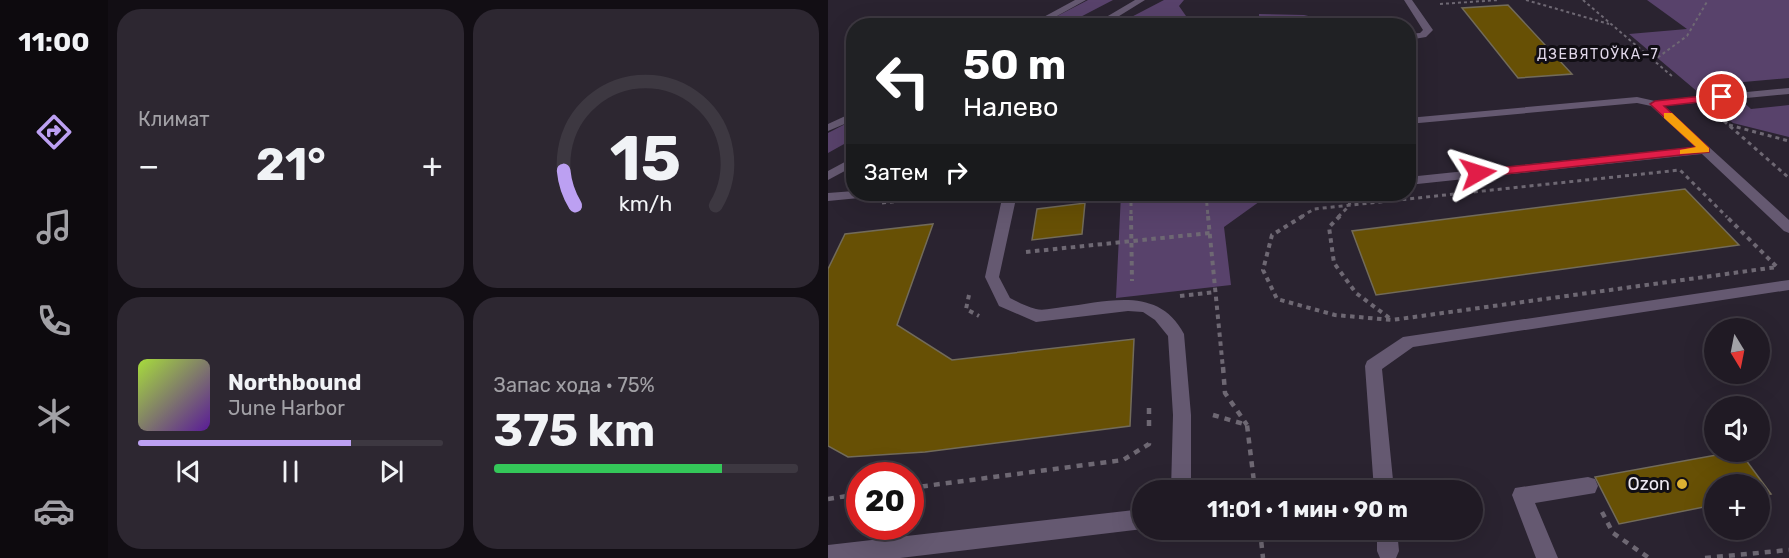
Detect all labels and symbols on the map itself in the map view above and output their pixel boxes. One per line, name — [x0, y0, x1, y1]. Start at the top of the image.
district label: ДЗЕВЯТОЎКА–7 — [1537, 45, 1659, 63]
pin — [1696, 71, 1747, 122]
position arrow — [1446, 141, 1510, 205]
north arrow — [1704, 318, 1770, 384]
speed limit sign: 20 — [846, 462, 924, 540]
place label: Ozon — [1628, 473, 1670, 495]
marker: Ozon — [1675, 477, 1689, 491]

